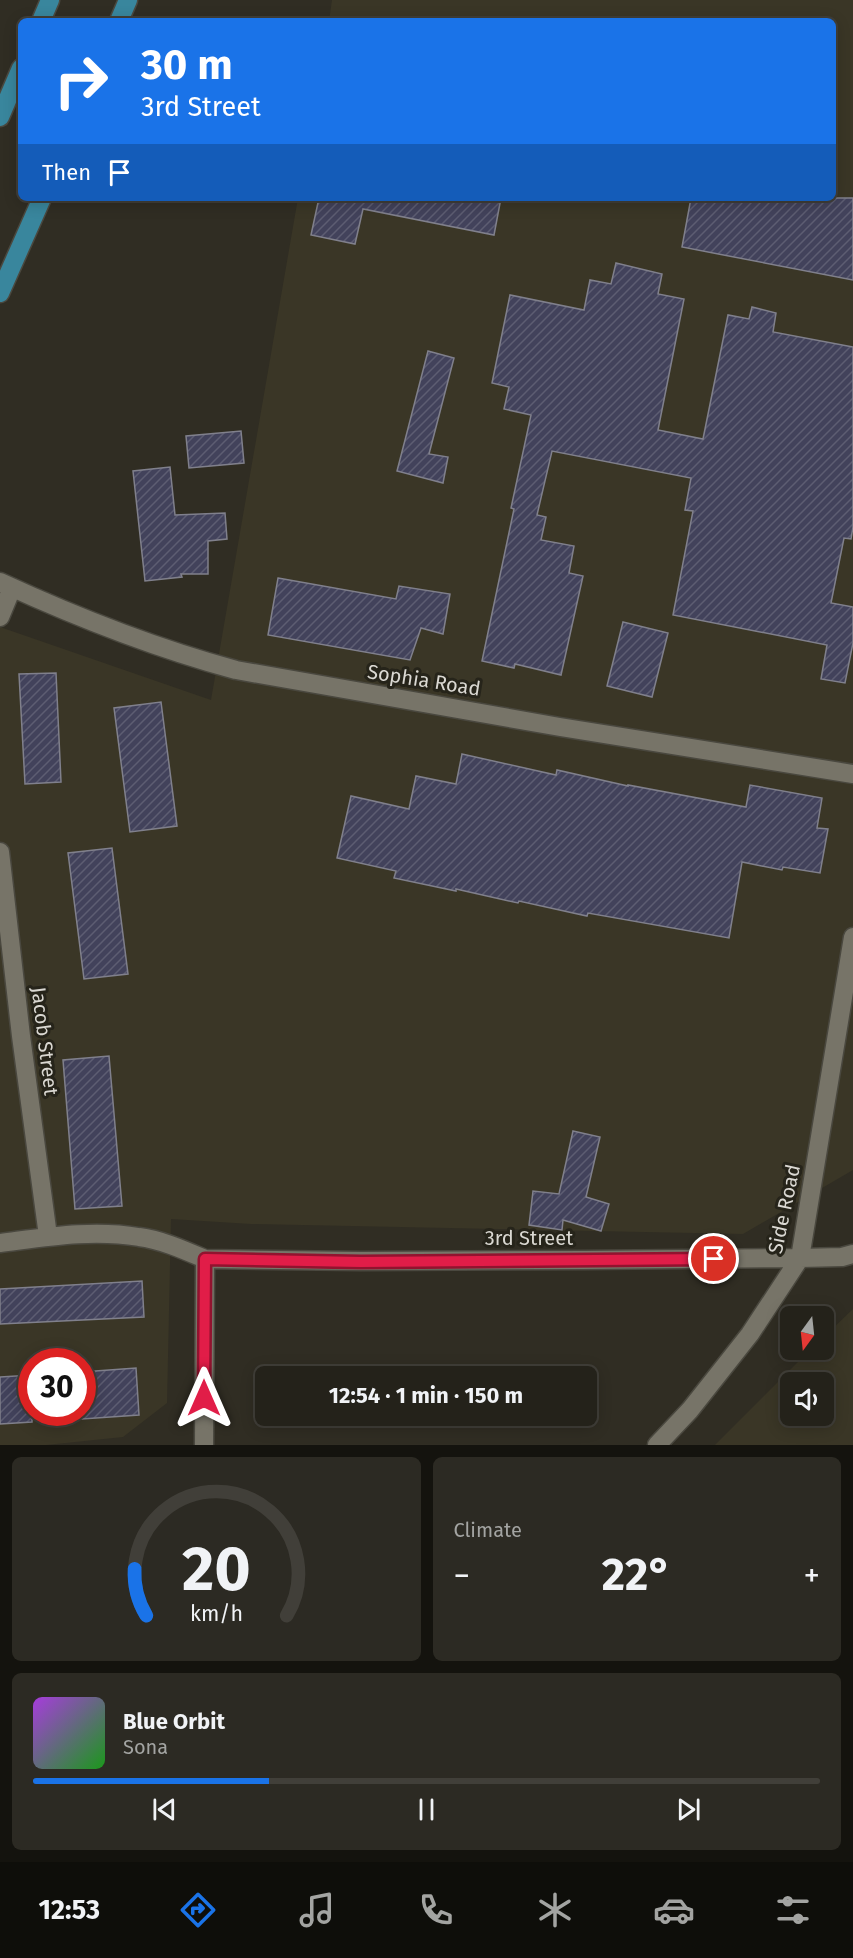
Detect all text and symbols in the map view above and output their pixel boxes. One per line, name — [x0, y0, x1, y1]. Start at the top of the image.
text: 30 m — [141, 40, 233, 90]
icon: right — [42, 42, 120, 120]
text: 3rd Street — [141, 91, 261, 123]
icon: arrive — [103, 156, 136, 189]
text: Then — [42, 159, 91, 186]
street label: Sophia Road — [366, 659, 482, 701]
street label: Jacob Street — [26, 985, 64, 1097]
street label: Side Road — [763, 1162, 805, 1256]
street label: 3rd Street — [485, 1226, 574, 1250]
pin — [688, 1233, 739, 1284]
icon: arrive — [697, 1242, 730, 1275]
north arrow — [780, 1306, 834, 1360]
map controls — [780, 1306, 834, 1426]
speed limit sign: 30 — [18, 1348, 96, 1426]
position arrow — [172, 1366, 236, 1430]
button: sound — [780, 1372, 834, 1426]
text: 12:54 · 1 min · 150 m — [329, 1382, 523, 1409]
text: Climate — [454, 1518, 522, 1542]
text: 20 — [182, 1532, 251, 1607]
text: 22° — [602, 1548, 672, 1602]
text: − — [454, 1556, 470, 1596]
text: + — [804, 1556, 820, 1596]
text: km/h — [190, 1601, 243, 1627]
text: Blue Orbit — [123, 1708, 225, 1735]
text: Sona — [123, 1735, 168, 1759]
icon: previous — [148, 1793, 181, 1826]
icon: pause — [410, 1793, 443, 1826]
icon: next — [672, 1793, 705, 1826]
icon: directions — [177, 1889, 219, 1931]
icon: music — [296, 1889, 338, 1931]
icon: phone — [415, 1889, 457, 1931]
icon: climate — [534, 1889, 576, 1931]
icon: car — [653, 1889, 695, 1931]
icon: filters — [772, 1889, 814, 1931]
text: 12:53 — [39, 1894, 100, 1926]

